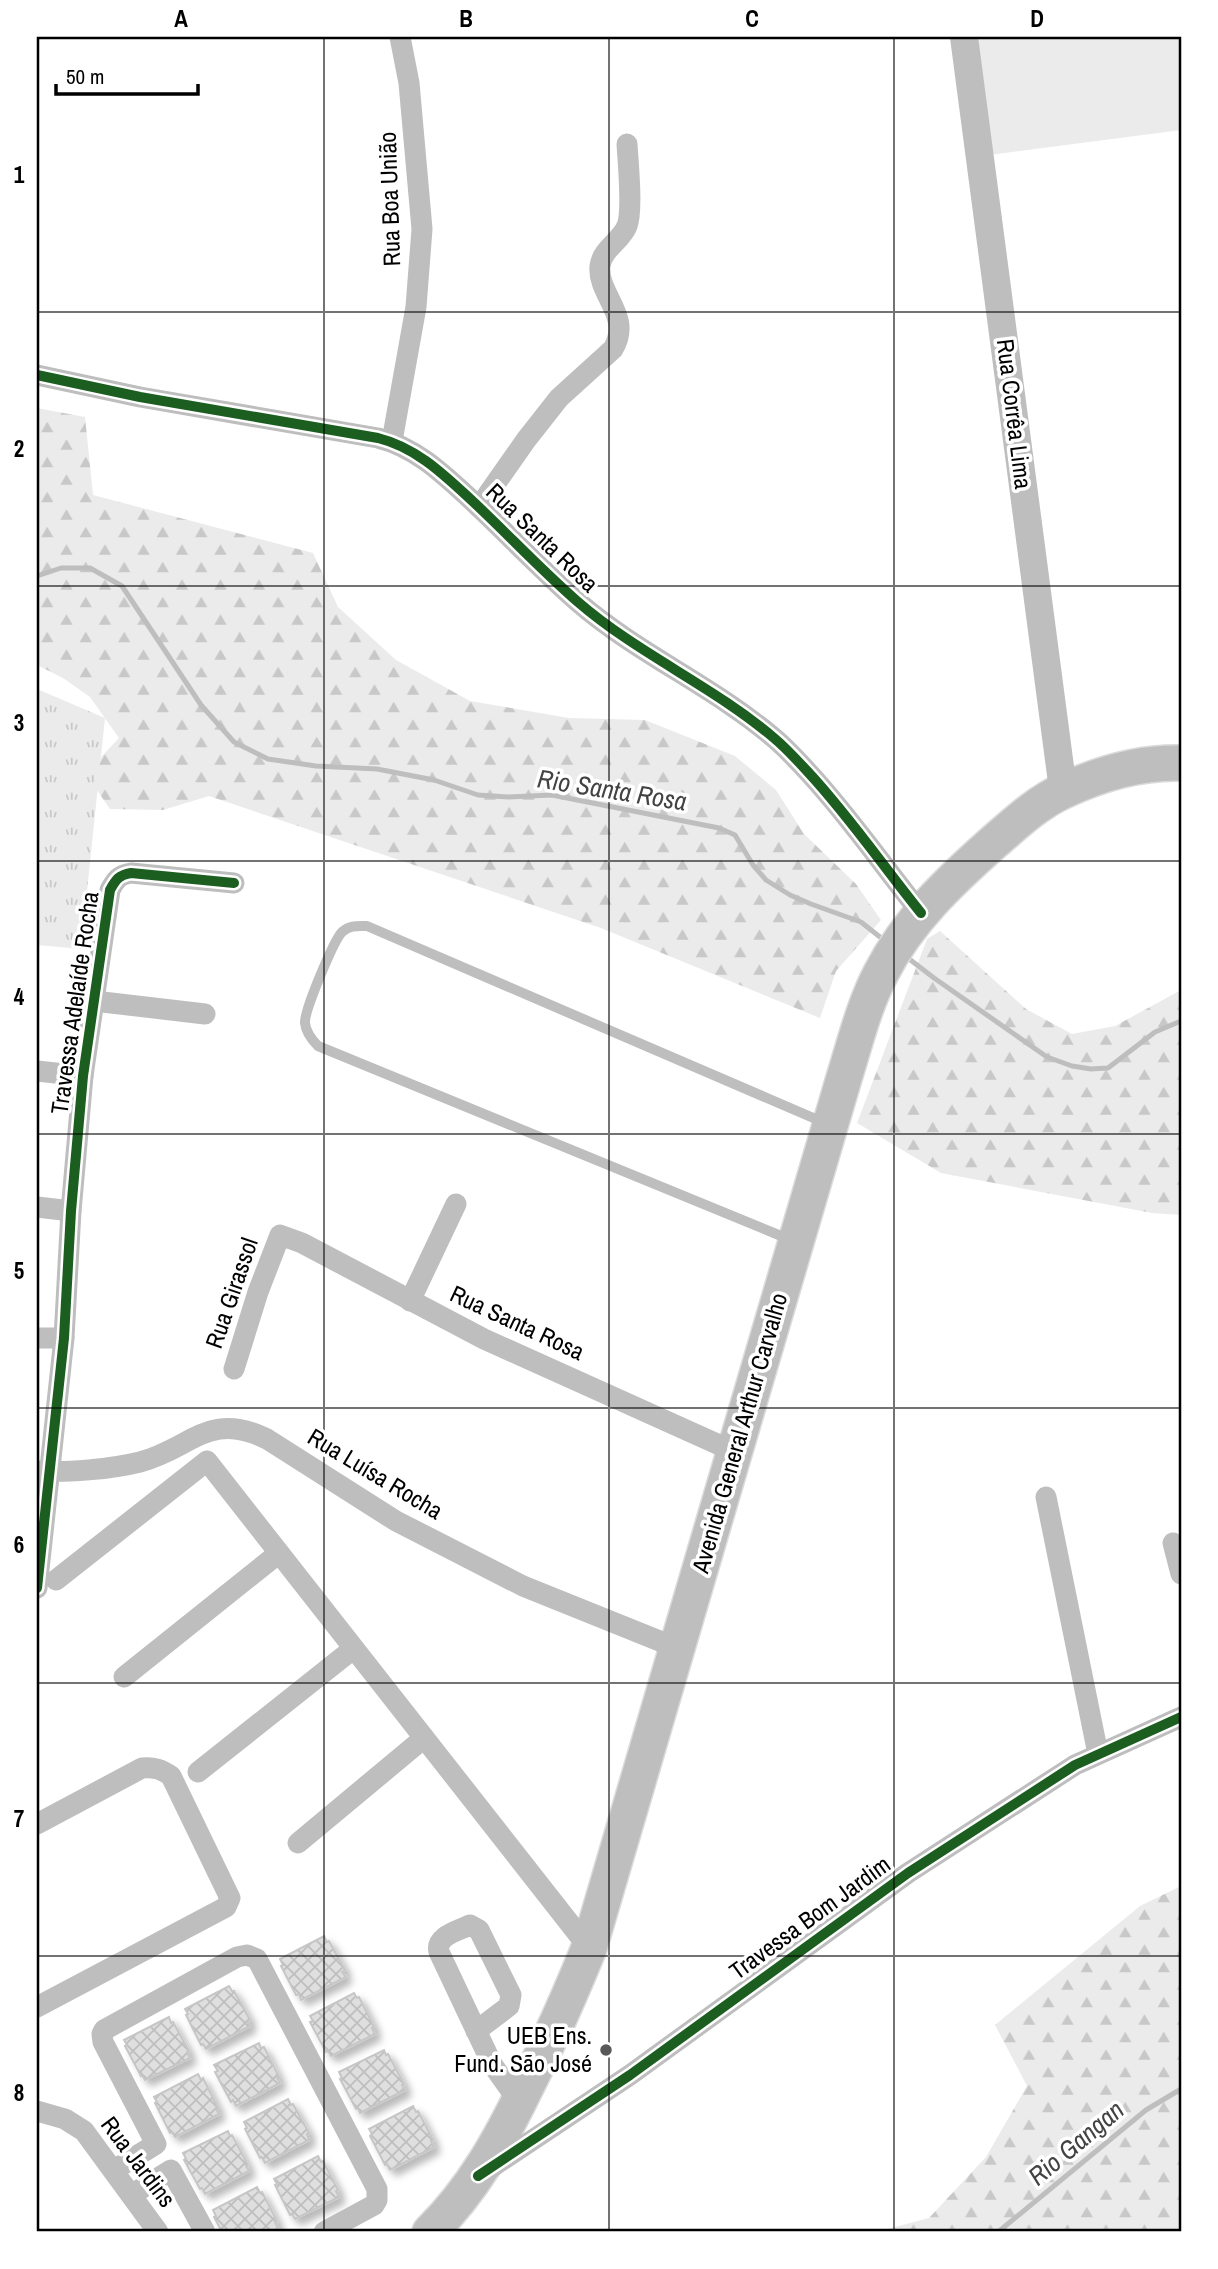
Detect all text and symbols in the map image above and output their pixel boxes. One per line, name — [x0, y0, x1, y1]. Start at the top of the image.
text: A — [174, 3, 188, 34]
text: B — [459, 3, 473, 34]
text: C — [745, 3, 759, 34]
text: D — [1030, 3, 1044, 34]
scale bar — [56, 52, 198, 96]
text: 50 m — [66, 62, 104, 91]
street label: Rua Boa União — [371, 131, 407, 267]
text: 1 — [14, 159, 25, 190]
street label: Rua Corrêa Lima — [990, 337, 1040, 491]
text: 2 — [14, 433, 24, 464]
street label: Rua Santa Rosa — [480, 476, 606, 599]
text: 3 — [14, 707, 24, 738]
water label: Rio Santa Rosa — [535, 760, 689, 819]
street label: Travessa Adelaíde Rocha — [43, 889, 105, 1116]
text: 4 — [14, 981, 25, 1012]
street label: Rua Girassol — [197, 1233, 265, 1352]
text: 5 — [14, 1255, 24, 1286]
street label: Rua Santa Rosa — [445, 1277, 590, 1367]
street label: Avenida General Arthur Carvalho — [683, 1289, 794, 1577]
street label: Rua Luísa Rocha — [302, 1420, 449, 1526]
text: 6 — [14, 1529, 24, 1560]
text: 7 — [14, 1803, 24, 1834]
street label: Travessa Bom Jardim — [722, 1848, 896, 1986]
place label: UEB Ens. Fund. São José — [454, 2019, 592, 2079]
marker: UEB Ens. Fund. São José — [598, 2042, 614, 2058]
text: 8 — [14, 2077, 24, 2108]
water label: Rio Gangan — [1020, 2092, 1131, 2193]
street label: Rua Jardins — [94, 2109, 184, 2213]

